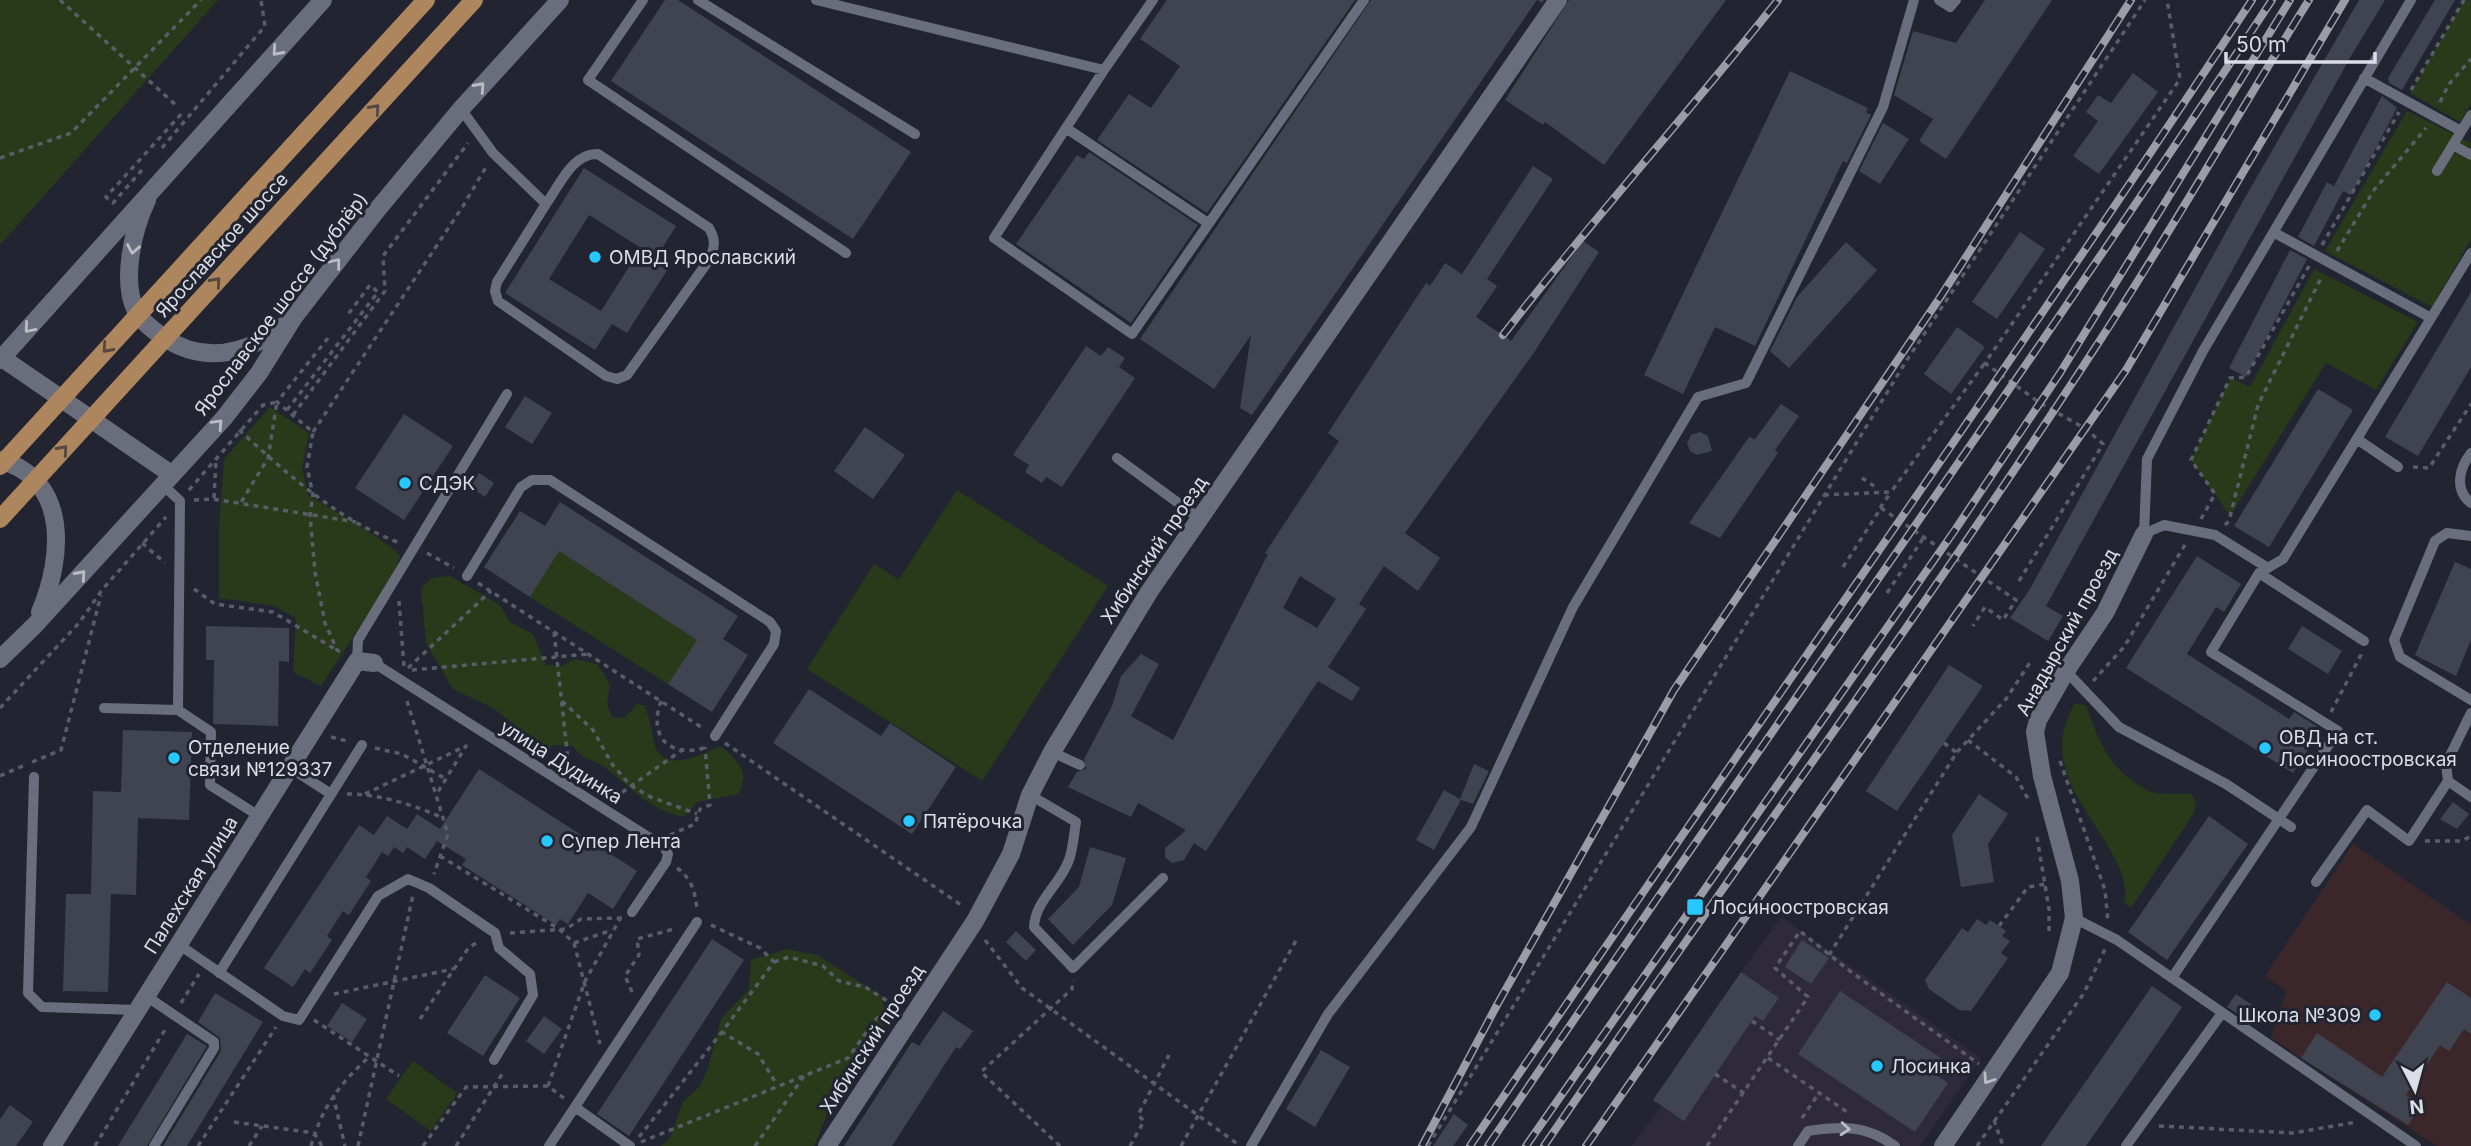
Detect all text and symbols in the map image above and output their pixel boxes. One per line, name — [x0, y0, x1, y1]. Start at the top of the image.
scale bar — [2226, 21, 2375, 65]
text: 50 m — [2236, 32, 2286, 57]
one-way arrow — [273, 42, 285, 55]
one-way arrow — [472, 83, 485, 96]
one-way arrow — [366, 104, 379, 117]
street label: Ярославское шоссе — [151, 168, 293, 322]
street label: Ярославское шоссе (дублёр) — [190, 188, 372, 420]
one-way arrow — [126, 243, 141, 255]
place label: ОМВД Ярославский — [609, 246, 796, 269]
marker: ОМВД Ярославский — [587, 249, 603, 265]
one-way arrow — [328, 259, 341, 271]
one-way arrow — [208, 277, 220, 290]
one-way arrow — [25, 320, 37, 333]
one-way arrow — [103, 340, 116, 353]
one-way arrow — [209, 419, 222, 432]
one-way arrow — [54, 445, 67, 458]
place label: СДЭК — [419, 472, 475, 495]
street label: Хибинский проезд — [1096, 472, 1212, 628]
marker: СДЭК — [397, 475, 413, 491]
street label: Анадырский проезд — [2011, 544, 2123, 720]
one-way arrow — [73, 570, 86, 583]
street label: улица Дудинка — [496, 715, 626, 809]
place label: ОВД на ст. Лосиноостровская — [2279, 726, 2457, 771]
place label: Отделение связи №129337 — [188, 736, 332, 781]
marker: ОВД на ст. Лосиноостровская — [2257, 740, 2273, 756]
marker: Отделение связи №129337 — [166, 750, 182, 766]
place label: Пятёрочка — [923, 810, 1022, 833]
street label: Палехская улица — [139, 812, 243, 958]
marker: Пятёрочка — [901, 813, 917, 829]
place label: Супер Лента — [561, 830, 681, 853]
marker: Супер Лента — [539, 833, 555, 849]
place label: Лосиноостровская — [1711, 896, 1889, 919]
marker: Лосиноостровская — [1685, 897, 1705, 917]
street label: Хибинский проезд — [815, 960, 929, 1118]
place label: Школа №309 — [2238, 1004, 2361, 1027]
marker: Школа №309 — [2367, 1007, 2383, 1023]
place label: Лосинка — [1891, 1055, 1971, 1078]
north arrow — [2380, 1055, 2450, 1125]
marker: Лосинка — [1869, 1058, 1885, 1074]
one-way arrow — [1984, 1071, 1996, 1084]
text: N — [2408, 1094, 2425, 1119]
one-way arrow — [1840, 1121, 1851, 1136]

